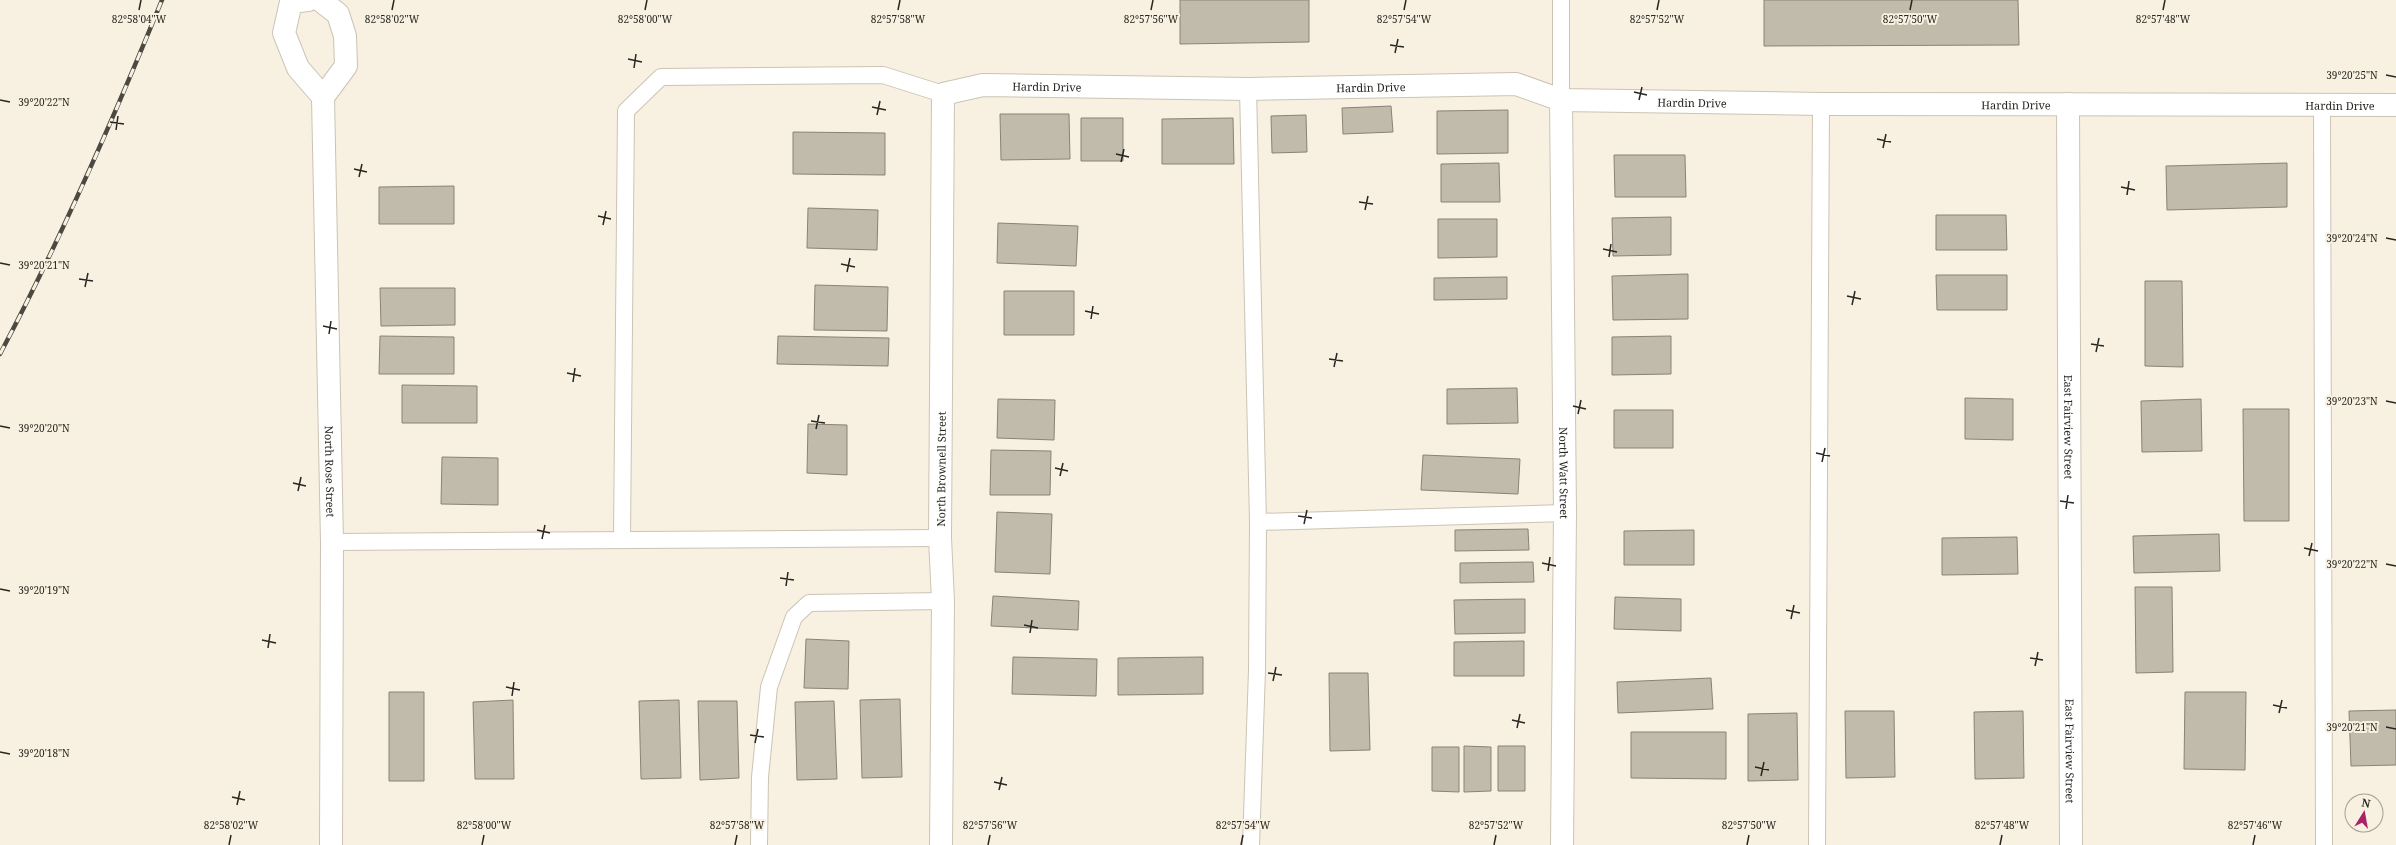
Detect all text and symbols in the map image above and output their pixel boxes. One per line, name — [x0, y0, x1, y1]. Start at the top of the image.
text: 82°58'04"W — [112, 12, 167, 26]
text: 82°58'02"W — [365, 12, 420, 26]
text: 82°58'00"W — [618, 12, 673, 26]
text: 82°57'58"W — [871, 12, 926, 26]
text: 82°57'56"W — [1124, 12, 1179, 26]
text: 82°57'54"W — [1377, 12, 1432, 26]
text: 82°57'52"W — [1630, 12, 1685, 26]
text: 82°57'50"W — [1883, 12, 1938, 26]
text: 82°57'48"W — [2136, 12, 2191, 26]
text: 39°20'25"N — [2326, 68, 2378, 82]
street label: Hardin Drive — [1012, 78, 1082, 94]
street label: Hardin Drive — [1336, 79, 1406, 95]
street label: Hardin Drive — [1657, 94, 1727, 110]
text: 39°20'22"N — [18, 95, 70, 109]
street label: Hardin Drive — [1981, 97, 2051, 112]
street label: Hardin Drive — [2305, 97, 2375, 112]
text: 39°20'24"N — [2326, 231, 2378, 245]
text: 39°20'21"N — [18, 258, 70, 272]
street label: East Fairview Street — [2062, 375, 2077, 479]
text: 39°20'23"N — [2326, 394, 2378, 408]
street label: North Brownell Street — [933, 411, 948, 527]
text: 39°20'20"N — [18, 421, 70, 435]
street label: North Rose Street — [322, 425, 339, 518]
street label: North Watt Street — [1557, 427, 1573, 519]
text: 39°20'22"N — [2326, 557, 2378, 571]
text: 39°20'19"N — [18, 583, 70, 597]
street label: East Fairview Street — [2063, 699, 2078, 803]
text: 39°20'21"N — [2326, 720, 2378, 734]
text: 39°20'18"N — [18, 746, 70, 760]
north arrow — [2344, 793, 2384, 833]
text: N — [2360, 795, 2372, 811]
text: 82°58'02"W — [204, 818, 259, 832]
text: 82°58'00"W — [457, 818, 512, 832]
text: 82°57'58"W — [710, 818, 765, 832]
text: 82°57'56"W — [963, 818, 1018, 832]
text: 82°57'54"W — [1216, 818, 1271, 832]
text: 82°57'52"W — [1469, 818, 1524, 832]
text: 82°57'50"W — [1722, 818, 1777, 832]
text: 82°57'48"W — [1975, 818, 2030, 832]
text: 82°57'46"W — [2228, 818, 2283, 832]

